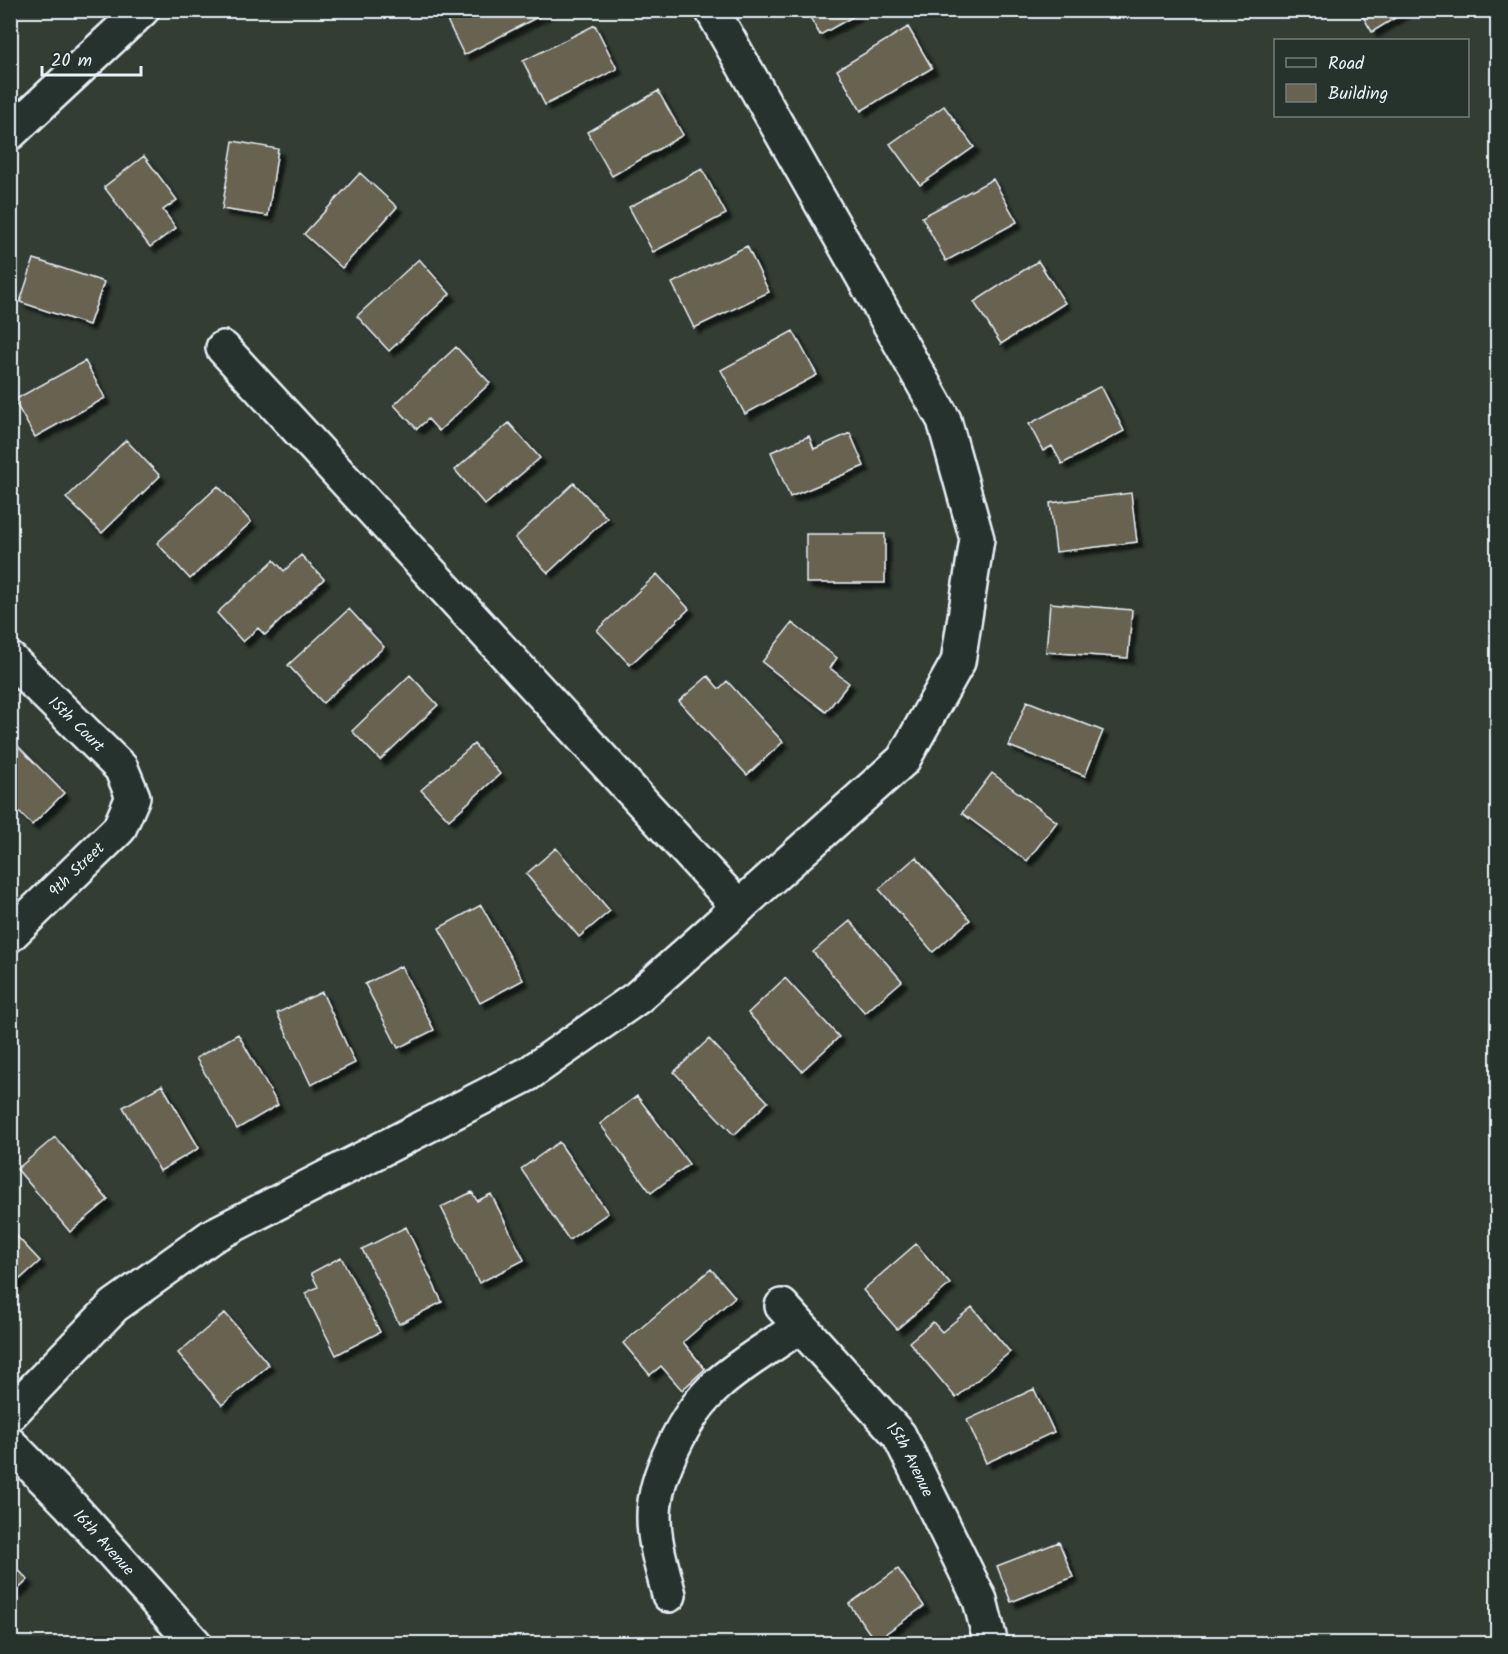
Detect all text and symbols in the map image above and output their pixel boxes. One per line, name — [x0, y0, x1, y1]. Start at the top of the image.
scale bar — [42, 39, 141, 77]
legend — [1274, 39, 1469, 117]
text: 20 m — [51, 47, 92, 76]
text: Road — [1328, 50, 1365, 79]
text: Building — [1328, 80, 1388, 109]
street label: 15th Court — [42, 690, 111, 758]
street label: 9th Street — [43, 836, 111, 903]
street label: 15th Avenue — [880, 1416, 940, 1501]
street label: 16th Avenue — [67, 1504, 141, 1581]

